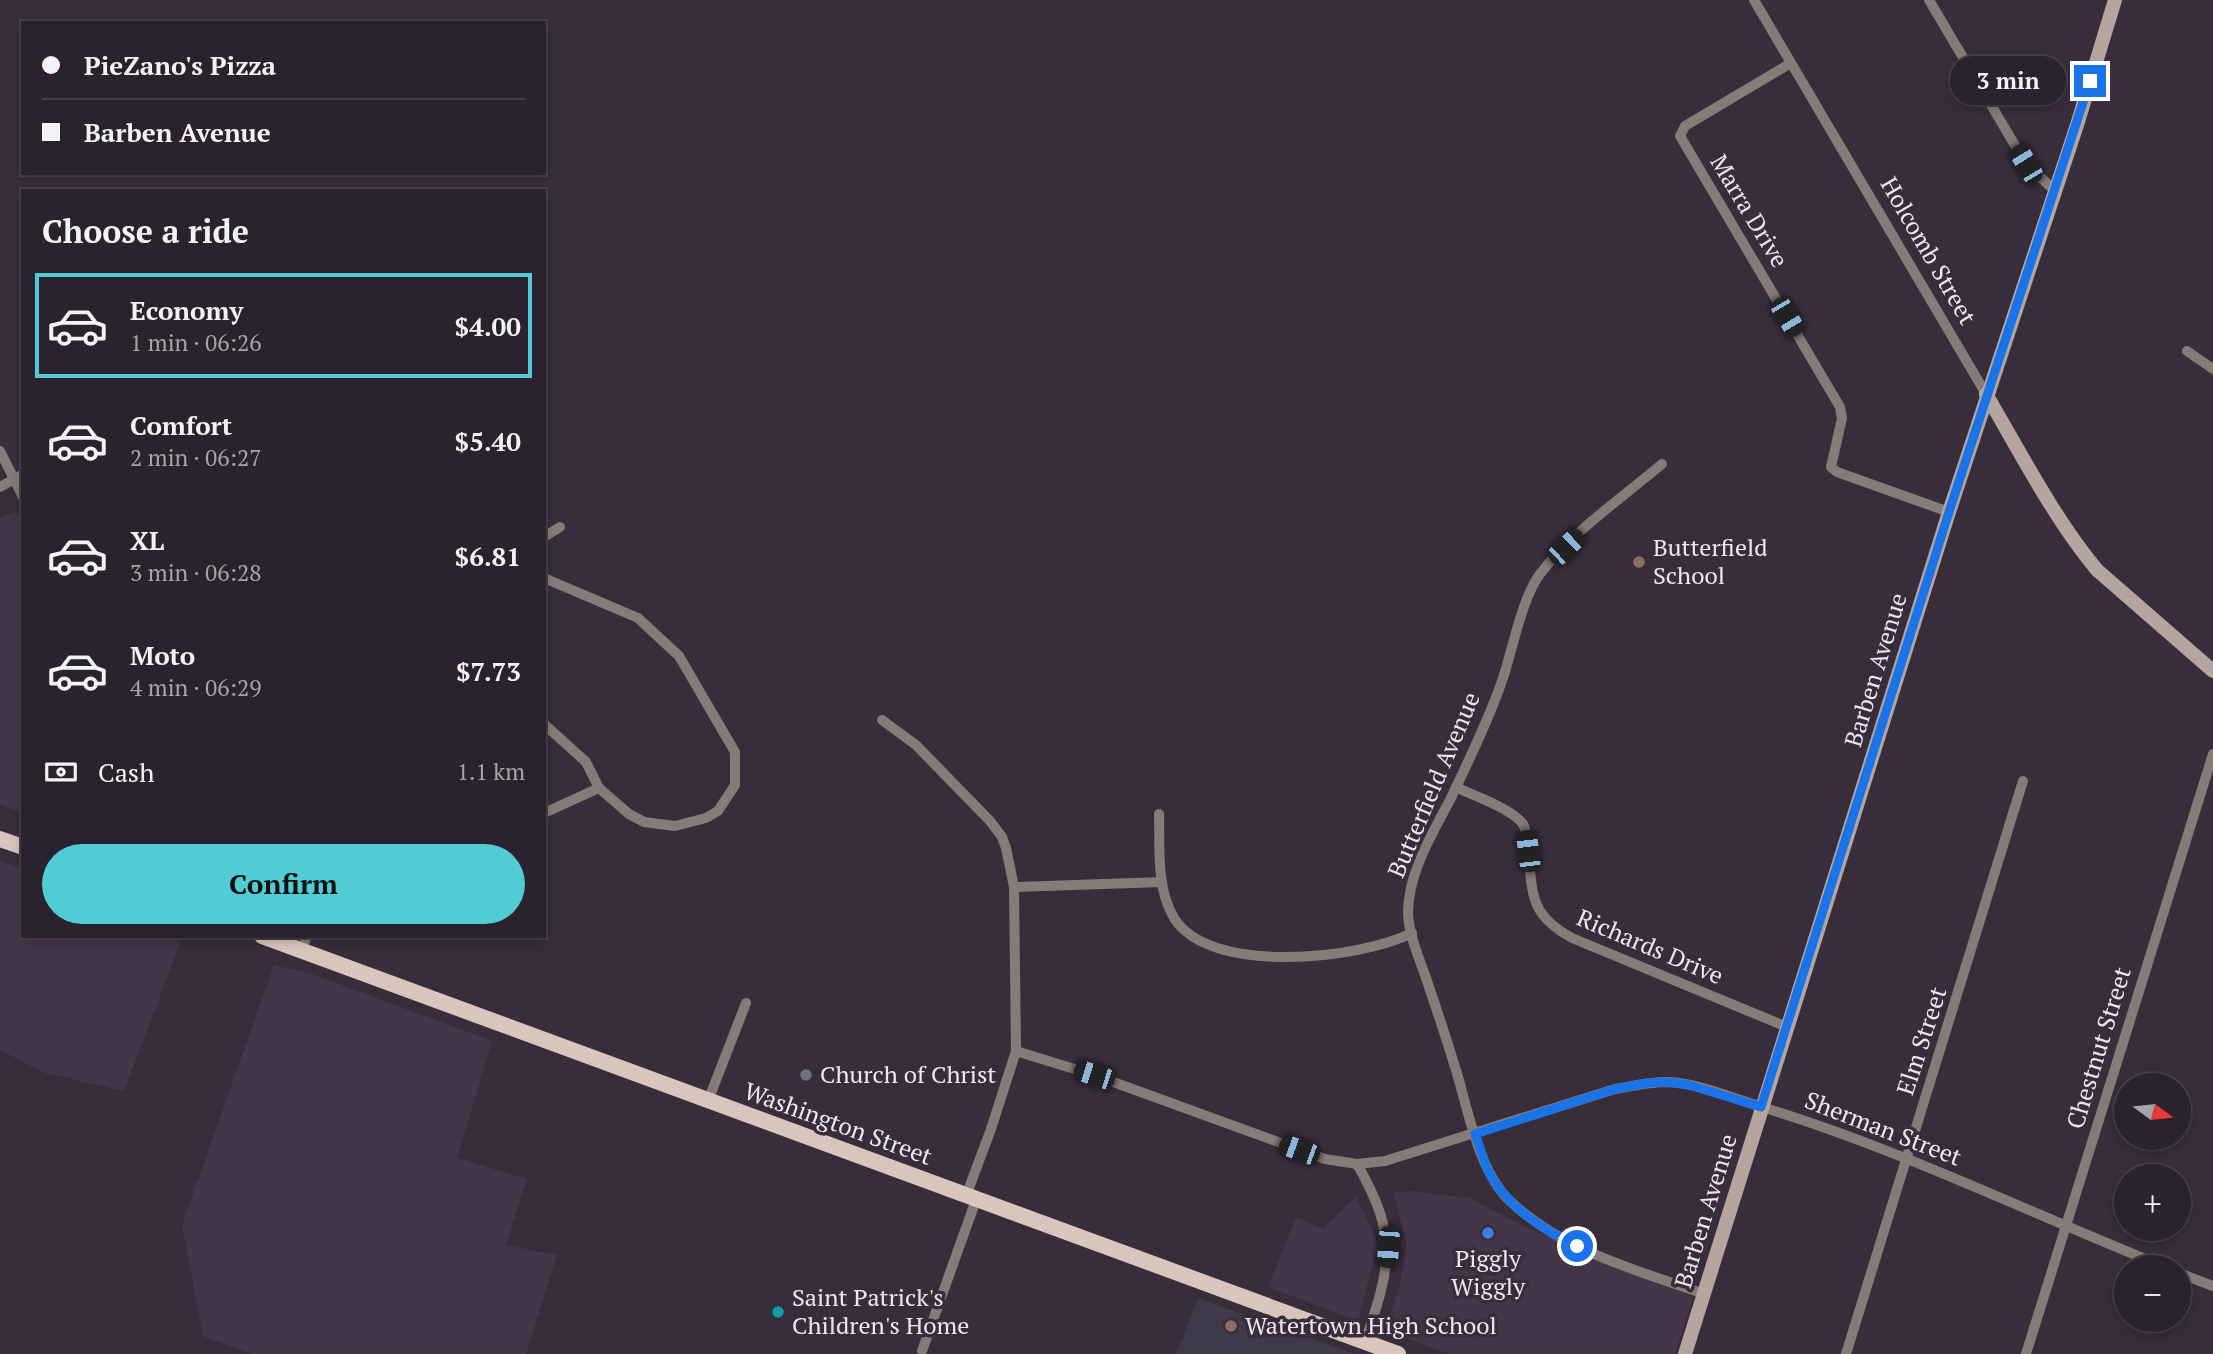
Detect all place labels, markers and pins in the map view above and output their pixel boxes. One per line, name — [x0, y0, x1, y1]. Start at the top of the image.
place label: Butterfield School — [1653, 531, 1768, 591]
marker: Butterfield School — [1631, 554, 1647, 570]
place label: Church of Christ — [820, 1058, 996, 1090]
marker: Church of Christ — [798, 1067, 814, 1083]
marker: Piggly Wiggly — [1480, 1225, 1496, 1241]
place label: Piggly Wiggly — [1451, 1242, 1526, 1302]
place label: Saint Patrick's Children's Home — [792, 1281, 969, 1341]
marker: Saint Patrick's Children's Home — [770, 1304, 786, 1320]
place label: Watertown High School — [1245, 1309, 1497, 1341]
marker: Watertown High School — [1223, 1318, 1239, 1334]

